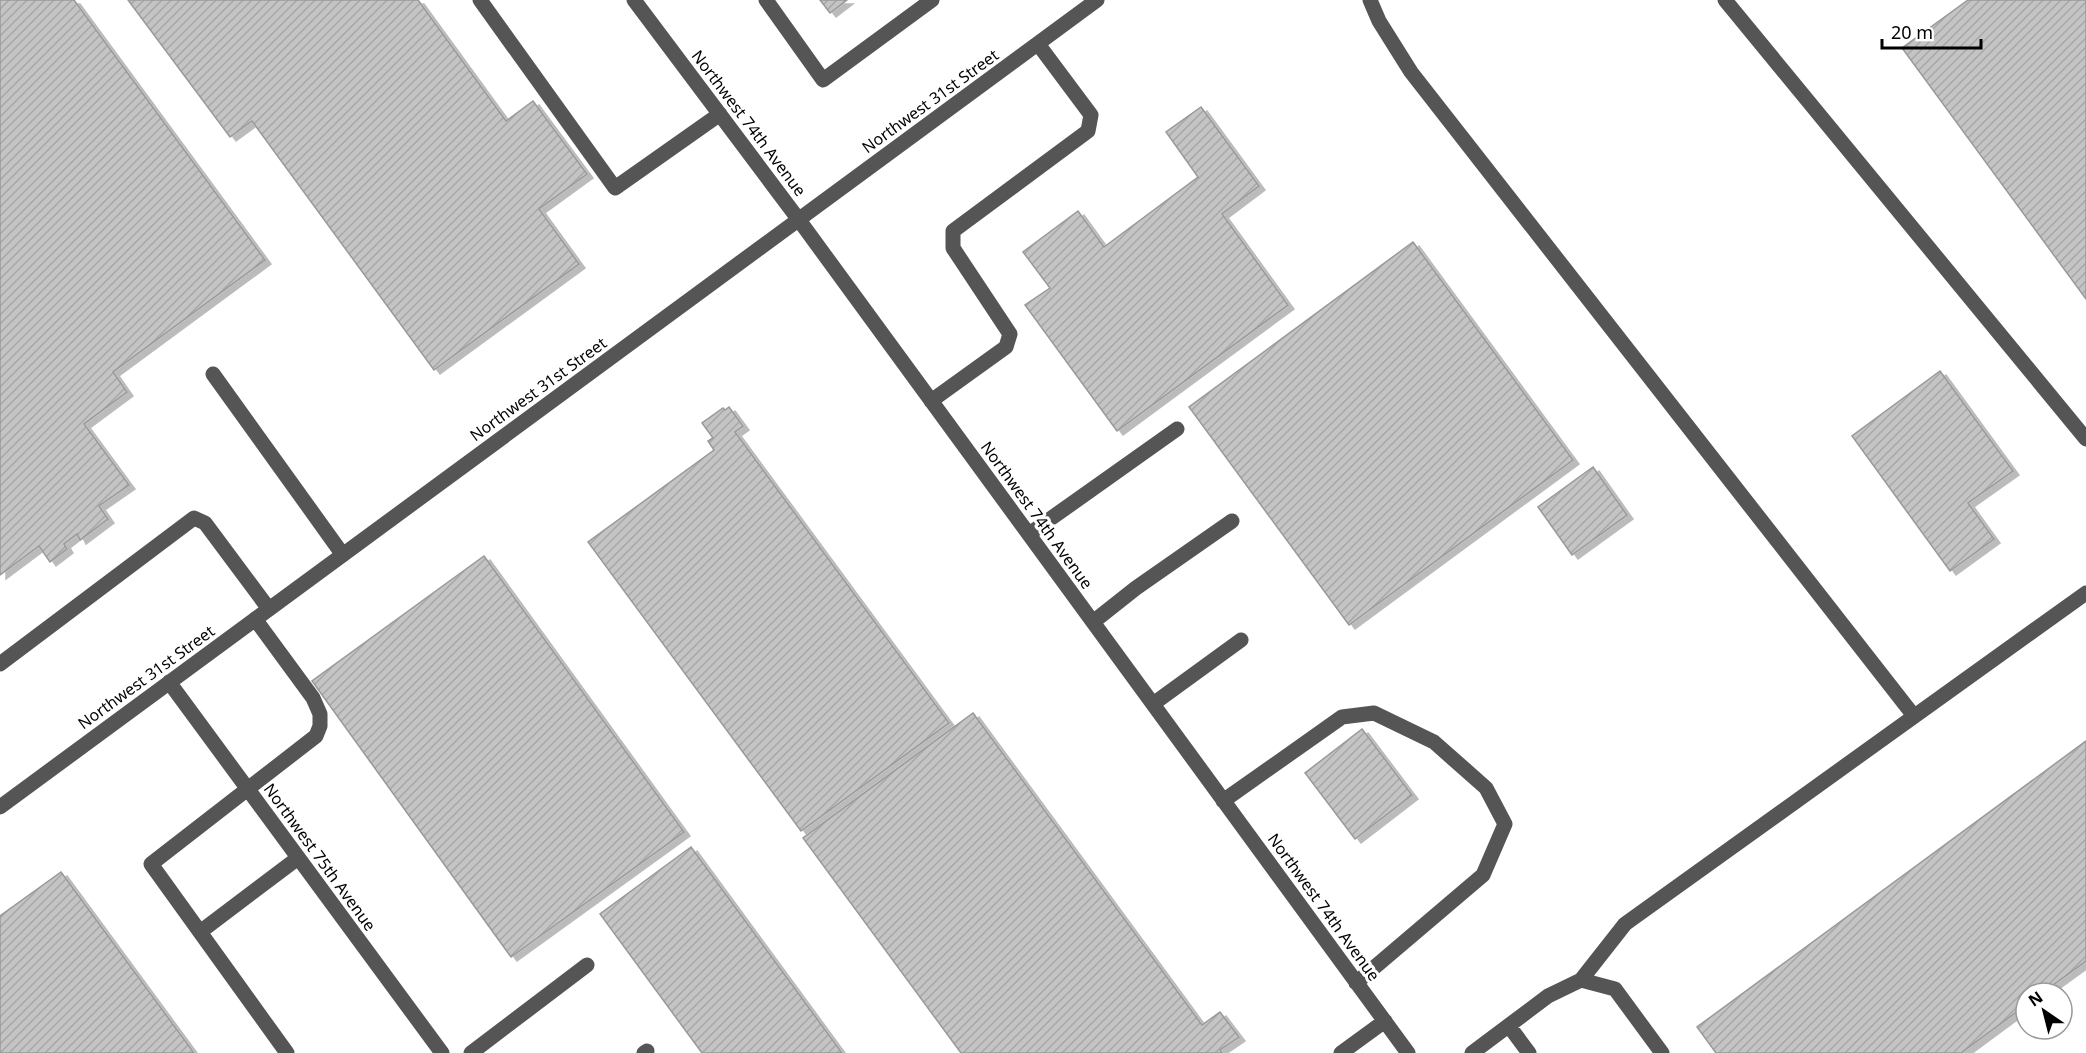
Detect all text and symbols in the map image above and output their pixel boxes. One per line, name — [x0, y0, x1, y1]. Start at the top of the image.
scale bar — [1882, 12, 1981, 50]
text: 20 m — [1891, 20, 1933, 44]
street label: Northwest 31st Street — [857, 44, 1003, 158]
street label: Northwest 74th Avenue — [687, 45, 811, 201]
street label: Northwest 31st Street — [465, 332, 611, 446]
street label: Northwest 74th Avenue — [976, 437, 1098, 593]
street label: Northwest 31st Street — [73, 620, 219, 734]
street label: Northwest 75th Avenue — [259, 779, 381, 935]
street label: Northwest 74th Avenue — [1263, 829, 1385, 985]
north arrow — [2014, 981, 2074, 1041]
text: N — [2024, 986, 2047, 1011]

